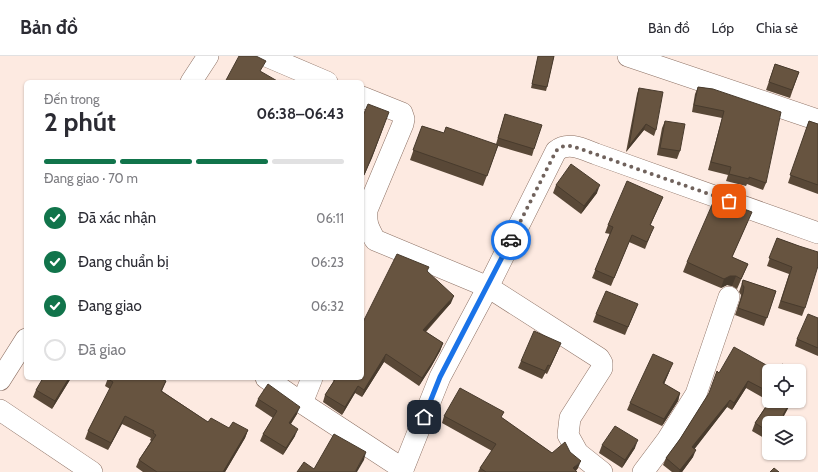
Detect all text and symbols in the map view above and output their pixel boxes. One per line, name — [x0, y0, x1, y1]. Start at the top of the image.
text: Bản đồ — [20, 16, 78, 39]
text: Bản đồ — [648, 19, 690, 37]
text: Lớp — [712, 19, 734, 37]
text: Chia sẻ — [756, 19, 798, 37]
text: Đến trong — [44, 91, 100, 107]
text: 06:38–06:43 — [256, 105, 344, 123]
text: 2 phút — [44, 106, 116, 138]
text: Đang giao · 70 m — [44, 170, 138, 186]
pin — [712, 184, 746, 218]
icon: bag — [718, 190, 740, 212]
icon: check — [44, 207, 66, 229]
text: Đã xác nhận — [78, 209, 156, 227]
text: 06:11 — [316, 210, 344, 226]
courier — [491, 220, 531, 260]
icon: car — [500, 229, 522, 251]
icon: check — [44, 251, 66, 273]
text: Đang chuẩn bị — [78, 253, 169, 271]
text: 06:23 — [311, 254, 344, 270]
icon: check — [44, 295, 66, 317]
text: Đang giao — [78, 297, 142, 315]
text: 06:32 — [311, 298, 344, 314]
text: Đã giao — [78, 341, 126, 359]
map controls — [762, 364, 806, 460]
button: locate — [762, 364, 806, 408]
pin — [407, 400, 441, 434]
icon: home — [413, 406, 435, 428]
button: layers — [762, 416, 806, 460]

